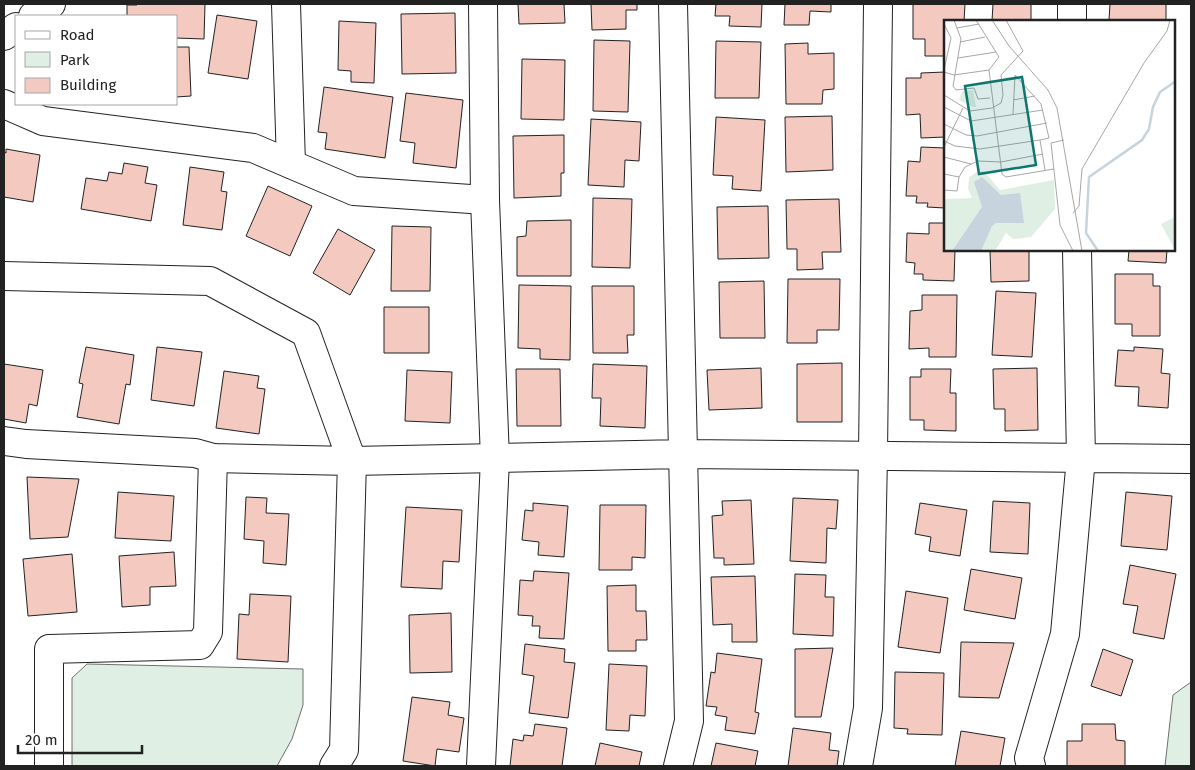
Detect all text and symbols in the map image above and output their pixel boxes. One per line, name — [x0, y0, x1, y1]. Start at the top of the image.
legend — [15, 15, 178, 105]
inset map — [944, 20, 1175, 251]
text: Road — [60, 26, 95, 44]
text: Park — [60, 51, 90, 69]
text: Building — [60, 76, 116, 94]
scale bar — [18, 722, 141, 754]
text: 20 m — [25, 731, 58, 749]

